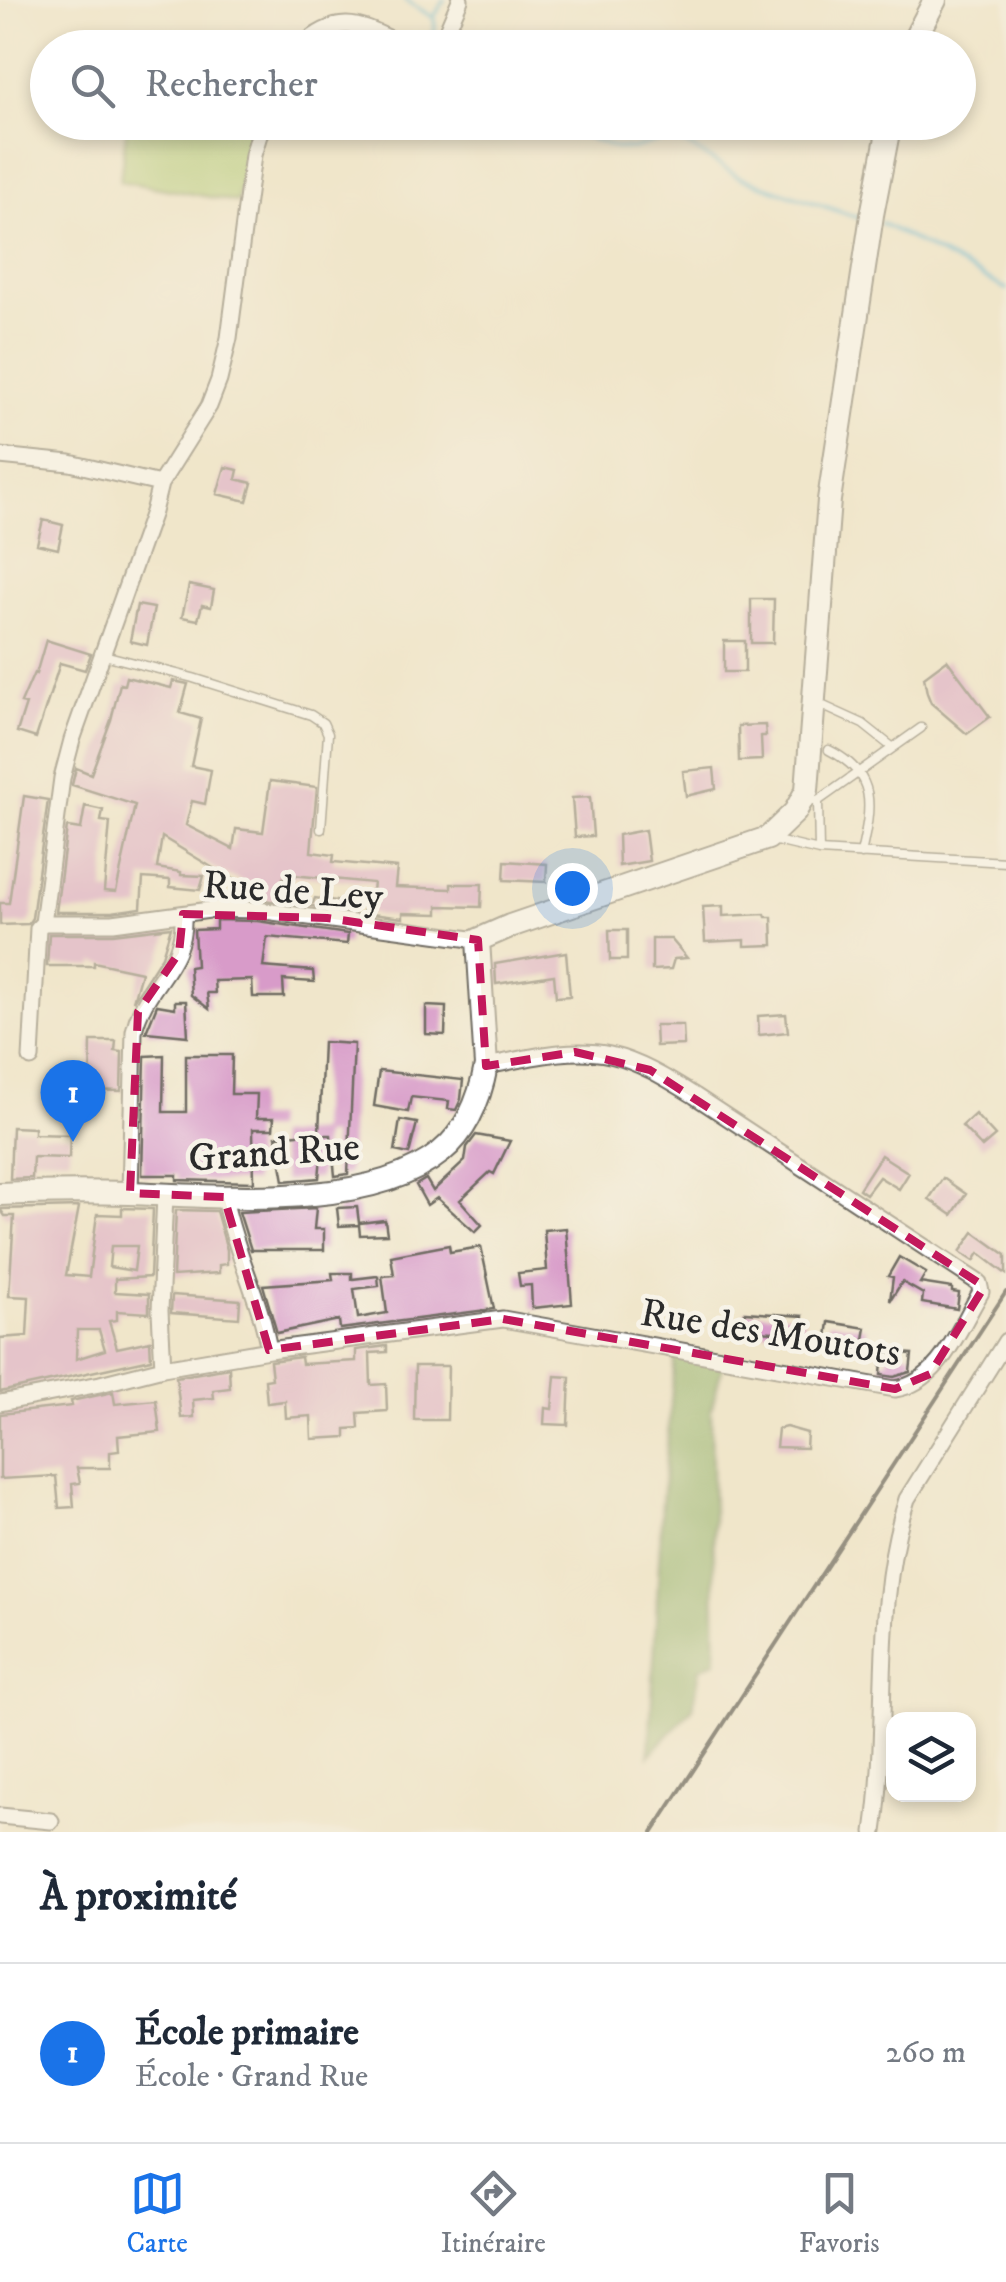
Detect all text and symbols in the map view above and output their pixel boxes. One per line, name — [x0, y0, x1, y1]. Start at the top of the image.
search box — [30, 30, 976, 140]
icon: search — [65, 58, 120, 113]
text: Rechercher — [145, 61, 318, 109]
street label: Rue de Ley — [201, 861, 386, 923]
your location — [547, 863, 598, 914]
pin: 1 — [40, 1060, 106, 1142]
street label: Grand Rue — [187, 1123, 362, 1185]
street label: Rue des Moutots — [637, 1289, 904, 1379]
map controls — [886, 1712, 976, 1802]
button: layers — [886, 1712, 976, 1802]
text: À proximité — [40, 1871, 237, 1923]
text: École primaire — [135, 2009, 359, 2057]
text: 1 — [67, 2033, 78, 2073]
text: 260 m — [886, 2033, 966, 2073]
text: École · Grand Rue — [135, 2057, 368, 2097]
tab: Carte — [126, 2166, 188, 2261]
tab: Itinéraire — [441, 2166, 546, 2261]
tab: Favoris — [799, 2166, 880, 2261]

